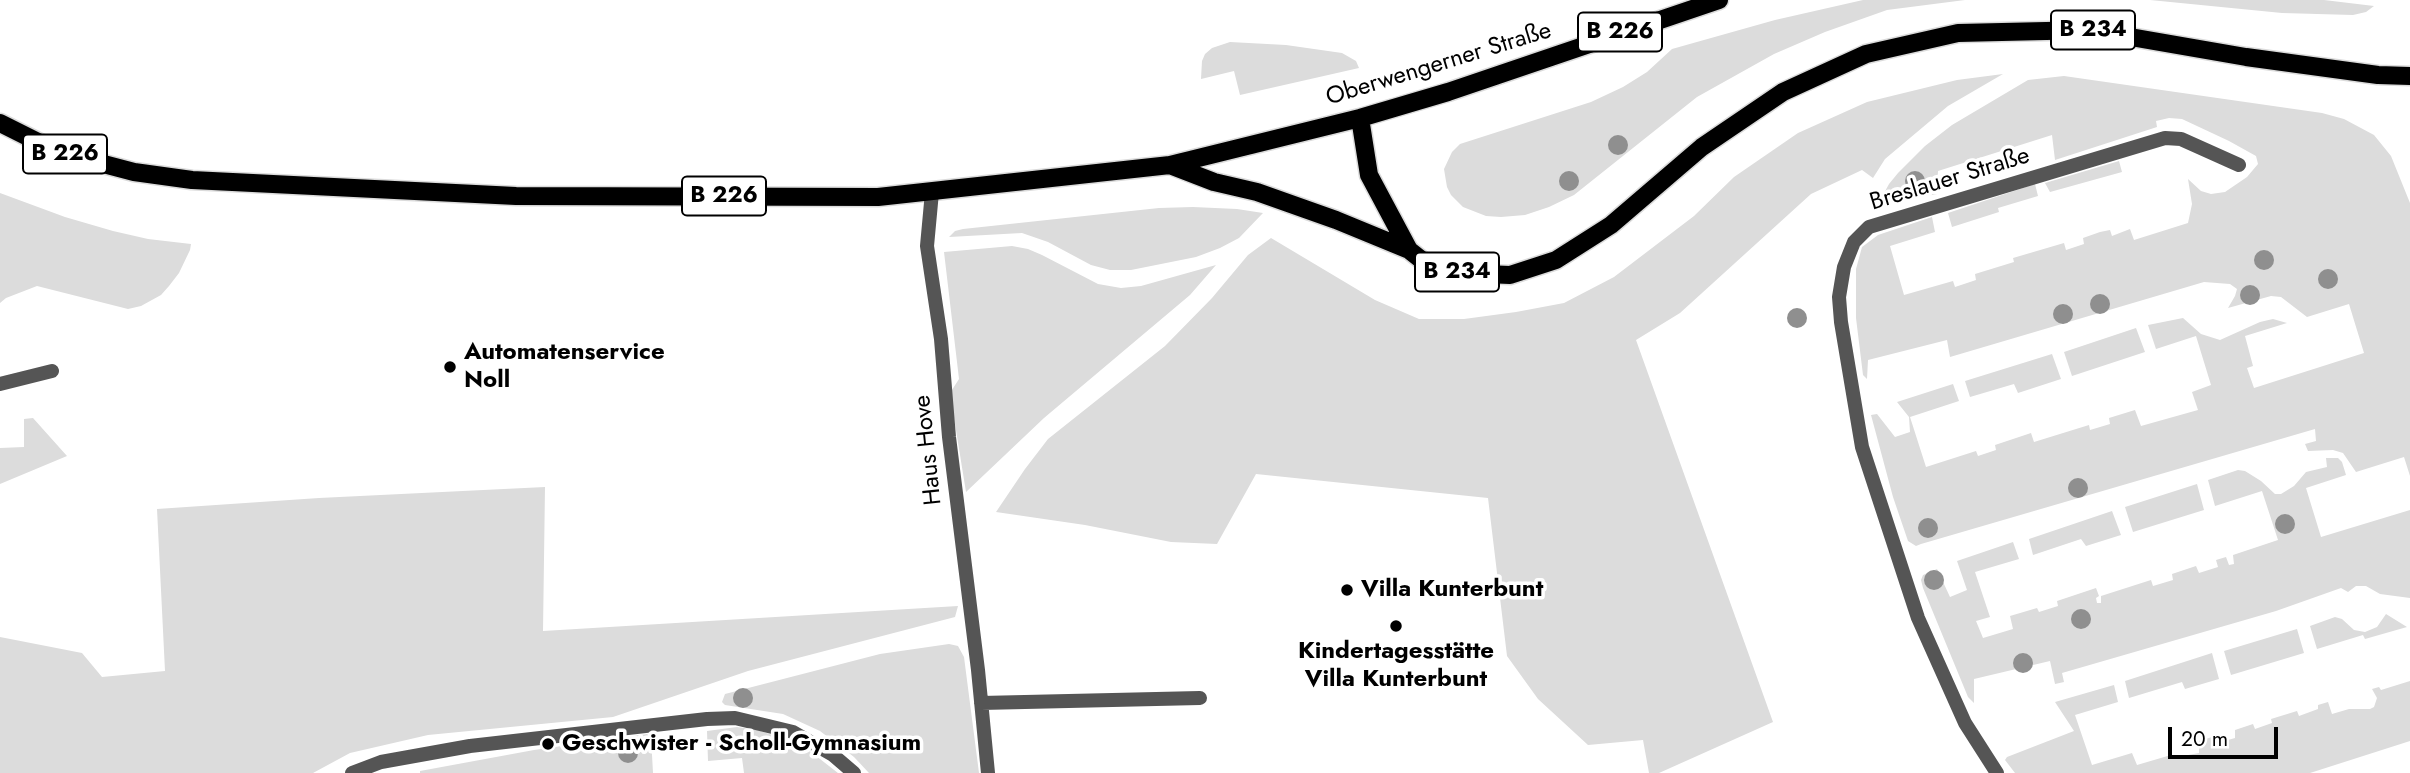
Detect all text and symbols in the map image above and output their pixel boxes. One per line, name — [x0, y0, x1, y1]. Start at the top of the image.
road number: B 234 — [2051, 10, 2135, 50]
road number: B 226 — [1578, 12, 1662, 52]
street label: Oberwengerner Straße — [1323, 17, 1555, 113]
road number: B 226 — [23, 134, 107, 174]
street label: Breslauer Straße — [1867, 142, 2033, 218]
road number: B 226 — [682, 176, 766, 216]
road number: B 234 — [1415, 252, 1499, 292]
place label: Automatenservice Noll — [464, 339, 665, 395]
marker: Automatenservice Noll — [442, 359, 458, 375]
street label: Haus Hove — [909, 393, 949, 507]
place label: Villa Kunterbunt — [1361, 576, 1543, 604]
marker: Villa Kunterbunt — [1339, 582, 1355, 598]
marker: Kindertagesstätte Villa Kunterbunt — [1388, 618, 1404, 634]
place label: Kindertagesstätte Villa Kunterbunt — [1298, 638, 1494, 694]
scale bar — [2172, 714, 2282, 758]
text: 20 m — [2181, 724, 2228, 754]
place label: Geschwister - Scholl-Gymnasium — [562, 730, 921, 758]
marker: Geschwister - Scholl-Gymnasium — [540, 736, 556, 752]

